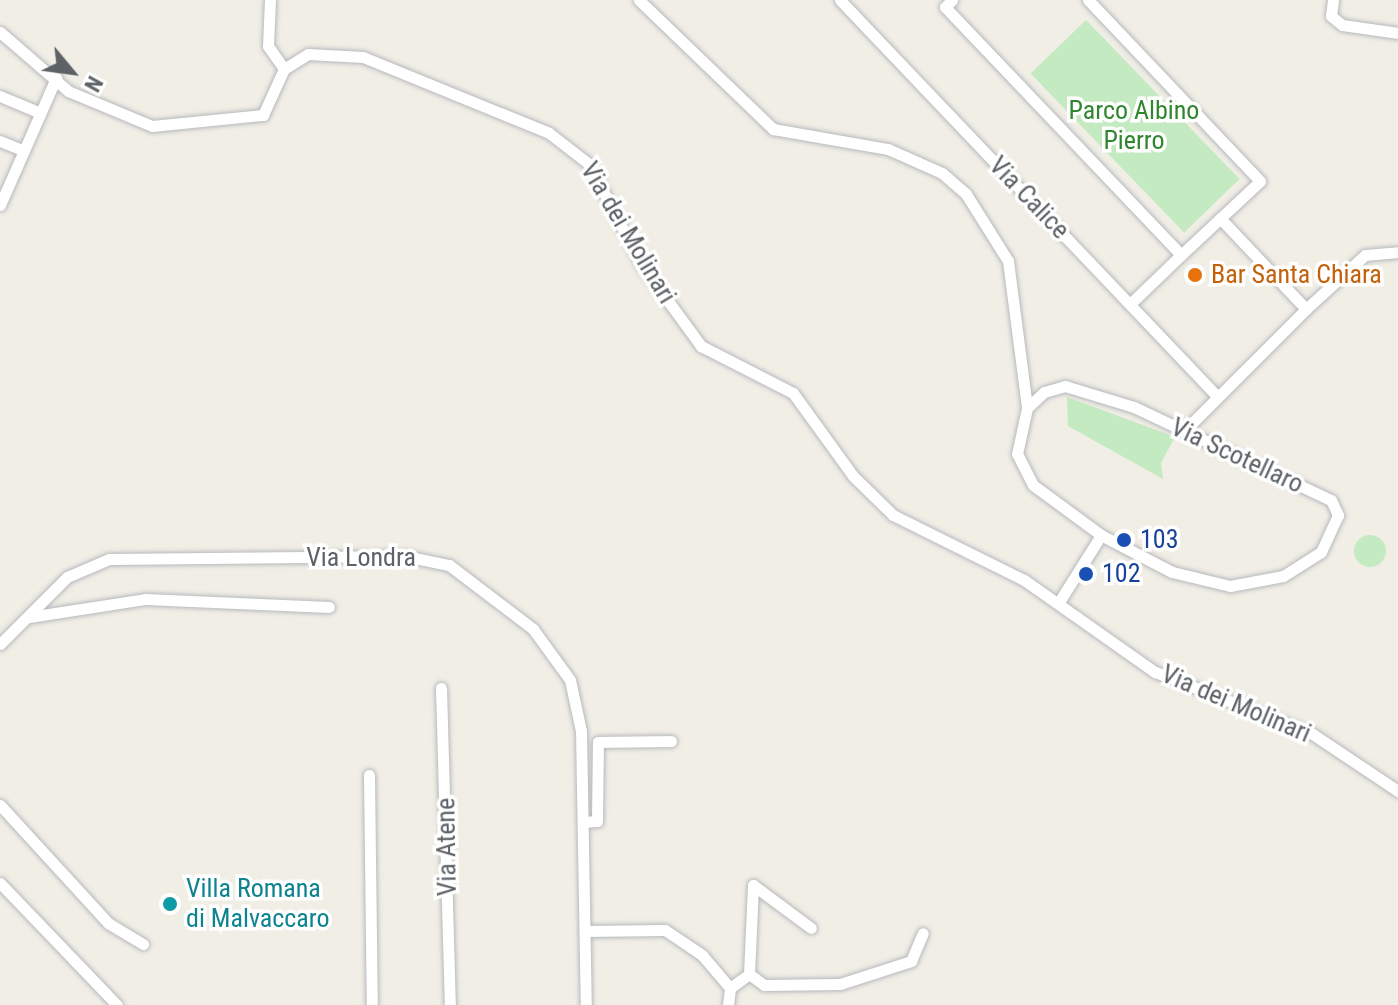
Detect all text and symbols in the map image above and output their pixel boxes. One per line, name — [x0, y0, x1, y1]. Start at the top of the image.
north arrow — [32, 32, 112, 112]
text: N — [79, 72, 108, 96]
park label: Parco Albino Pierro — [1069, 95, 1199, 156]
street label: Via Calice — [982, 150, 1076, 246]
street label: Via dei Molinari — [574, 157, 682, 309]
place label: Bar Santa Chiara — [1211, 259, 1382, 291]
marker: Bar Santa Chiara — [1186, 266, 1204, 284]
street label: Via Scotellaro — [1166, 412, 1308, 500]
place label: 103 — [1140, 524, 1179, 556]
marker: 103 — [1115, 531, 1133, 549]
street label: Via Londra — [306, 542, 416, 574]
place label: 102 — [1102, 558, 1141, 590]
marker: 102 — [1077, 565, 1095, 583]
street label: Via dei Molinari — [1156, 658, 1316, 750]
street label: Via Atene — [431, 798, 463, 896]
place label: Villa Romana di Malvaccaro — [186, 873, 329, 934]
marker: Villa Romana di Malvaccaro — [161, 895, 179, 913]

